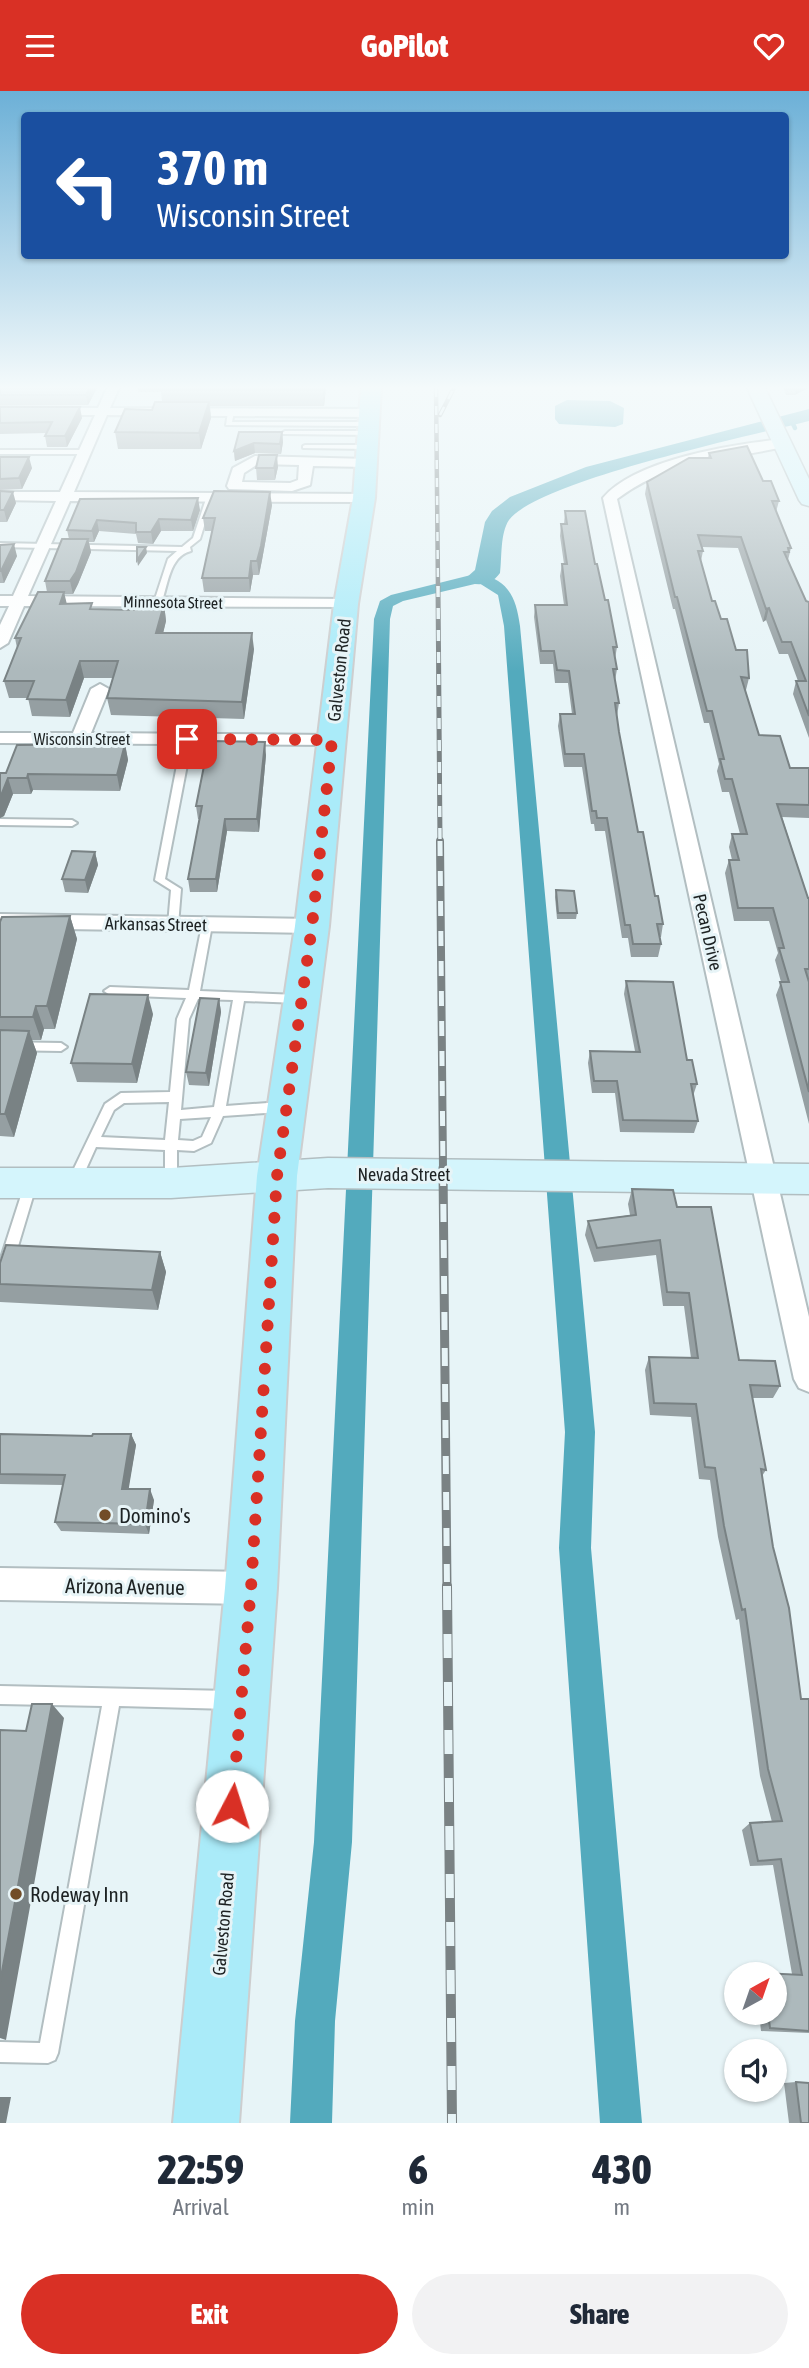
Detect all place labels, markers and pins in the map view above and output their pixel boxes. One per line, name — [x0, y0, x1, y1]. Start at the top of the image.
pin — [157, 709, 217, 769]
place label: Domino's — [119, 1503, 191, 1527]
marker: Domino's — [97, 1507, 113, 1523]
place label: Rodeway Inn — [30, 1882, 129, 1906]
marker: Rodeway Inn — [8, 1886, 24, 1902]

